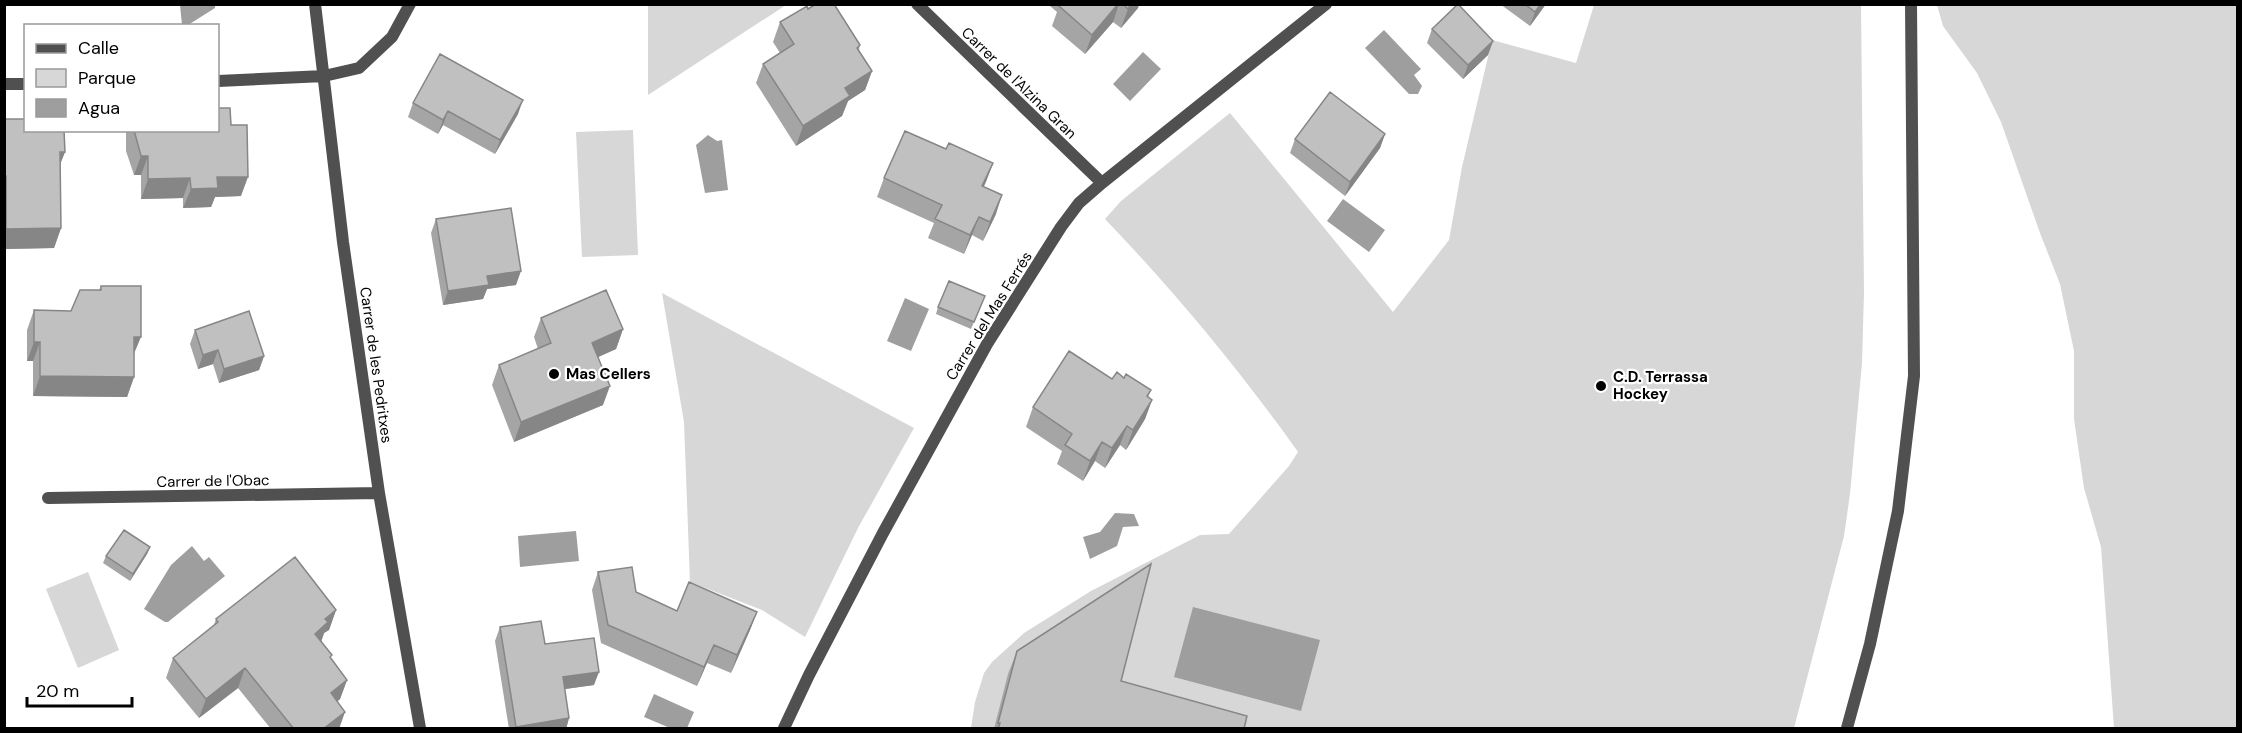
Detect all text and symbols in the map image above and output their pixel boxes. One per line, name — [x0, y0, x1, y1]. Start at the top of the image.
street label: Carrer de l'Alzina Gran — [957, 23, 1081, 143]
legend — [24, 24, 219, 132]
text: Calle — [78, 36, 119, 60]
text: Parque — [78, 66, 136, 90]
text: Agua — [78, 96, 120, 120]
street label: Carrer del Mas Ferrés — [941, 248, 1037, 384]
street label: Carrer de les Pedritxes — [355, 286, 397, 444]
place label: Mas Cellers — [566, 364, 651, 384]
marker: Mas Cellers — [547, 367, 561, 381]
place label: C.D. Terrassa Hockey — [1613, 367, 1708, 404]
marker: C.D. Terrassa Hockey — [1594, 379, 1608, 393]
street label: Carrer de l'Obac — [156, 470, 270, 492]
scale bar — [27, 670, 132, 708]
text: 20 m — [36, 679, 79, 703]

